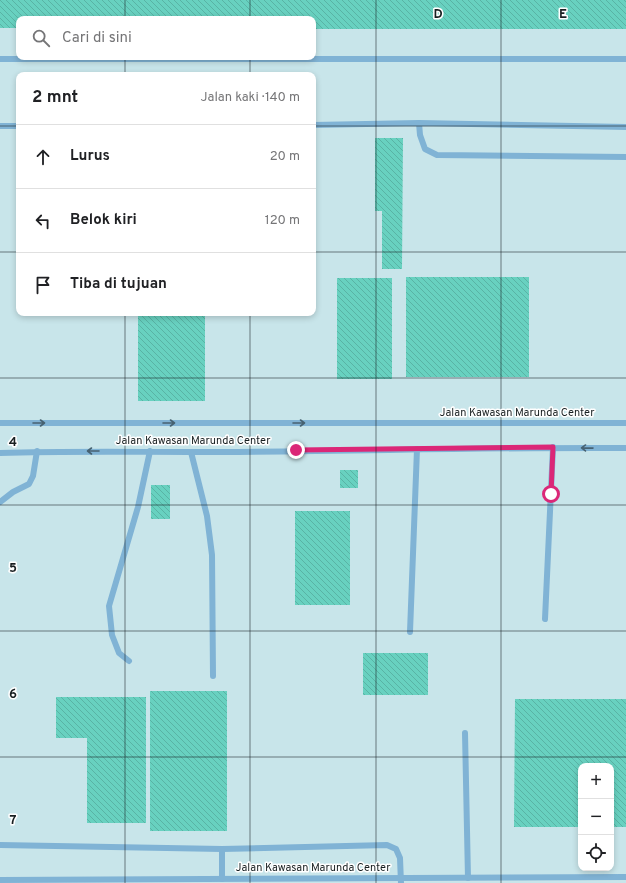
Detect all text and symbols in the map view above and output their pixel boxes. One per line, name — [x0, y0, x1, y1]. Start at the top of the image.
text: D — [433, 7, 443, 23]
text: E — [559, 7, 567, 23]
search box — [16, 16, 316, 60]
icon: search — [30, 27, 52, 49]
text: Cari di sini — [62, 29, 132, 48]
text: 2 mnt — [32, 87, 78, 109]
text: Jalan kaki · 140 m — [200, 90, 300, 106]
icon: ahead — [32, 146, 54, 168]
text: Lurus — [70, 147, 110, 166]
text: 20 m — [270, 149, 300, 165]
icon: left — [32, 210, 54, 232]
text: Belok kiri — [70, 211, 137, 230]
text: 120 m — [265, 213, 300, 229]
icon: arrive — [32, 274, 54, 296]
text: Tiba di tujuan — [70, 275, 167, 294]
street label: Jalan Kawasan Marunda Center — [440, 406, 595, 420]
one-way arrow — [32, 419, 45, 427]
one-way arrow — [162, 419, 175, 427]
one-way arrow — [292, 419, 305, 427]
street label: Jalan Kawasan Marunda Center — [116, 434, 271, 448]
text: 4 — [9, 435, 17, 451]
route end — [287, 441, 305, 459]
one-way arrow — [581, 444, 594, 452]
one-way arrow — [87, 447, 100, 455]
route start — [542, 485, 560, 503]
text: 5 — [9, 561, 17, 577]
text: 6 — [9, 687, 17, 703]
map controls — [578, 763, 614, 871]
button: + — [578, 763, 614, 799]
button: − — [578, 799, 614, 835]
text: 7 — [10, 813, 17, 829]
button: locate — [578, 835, 614, 871]
street label: Jalan Kawasan Marunda Center — [236, 861, 391, 875]

